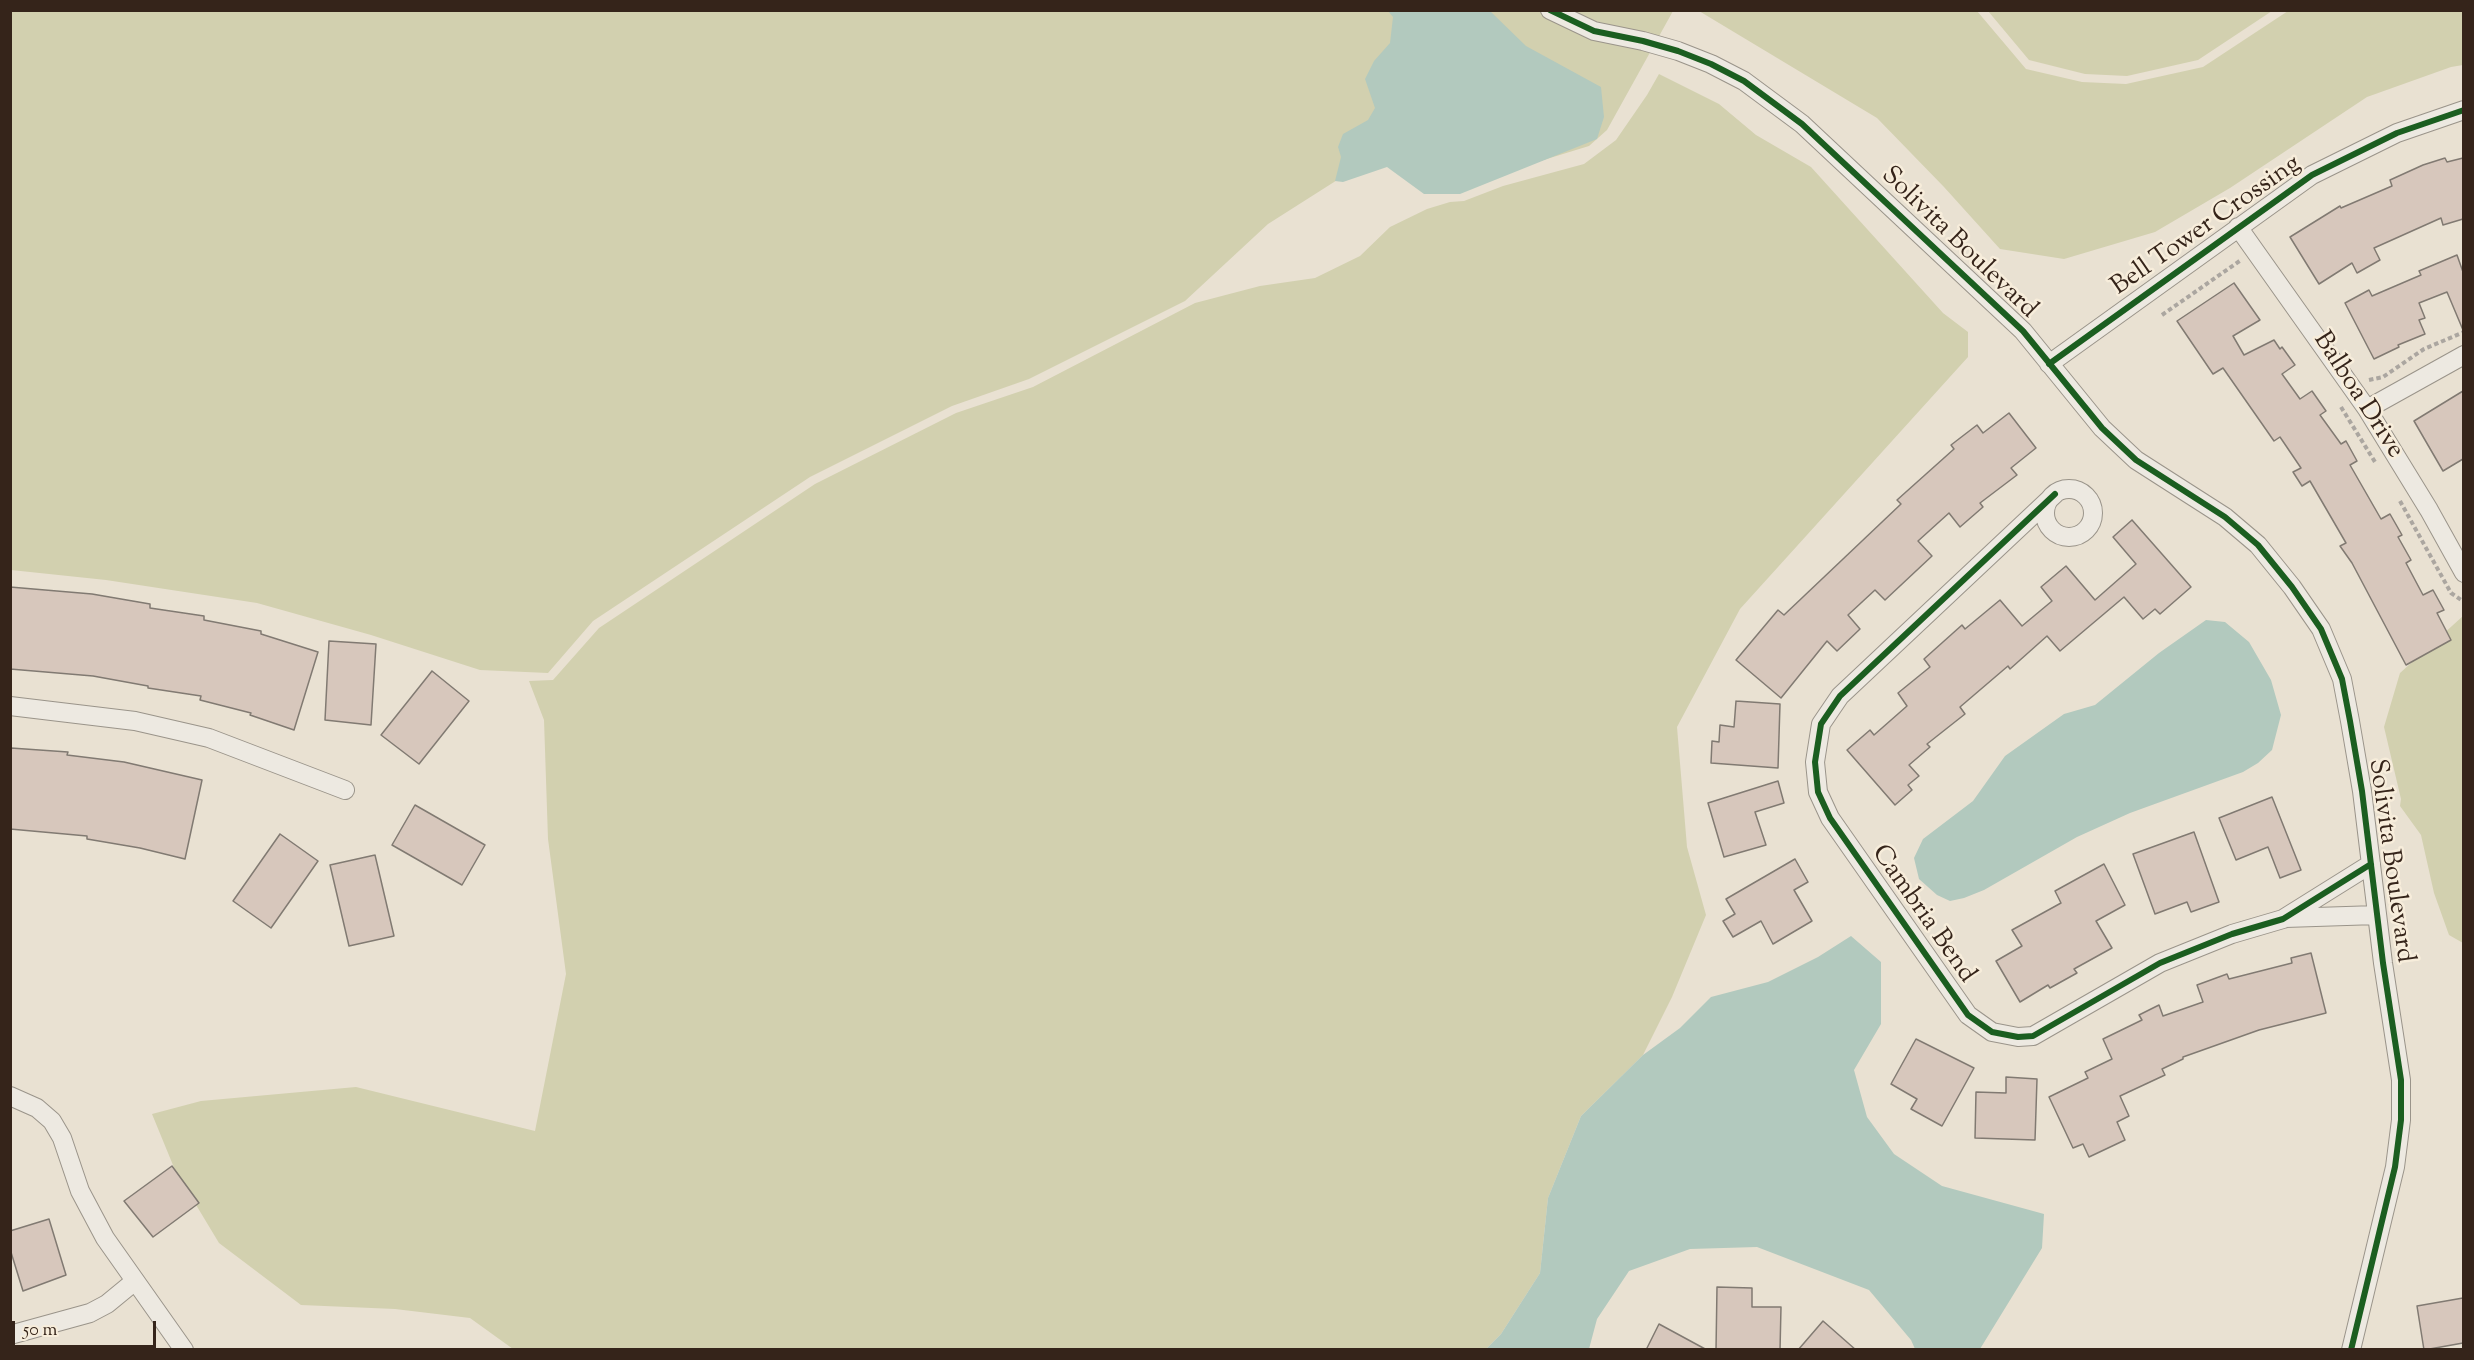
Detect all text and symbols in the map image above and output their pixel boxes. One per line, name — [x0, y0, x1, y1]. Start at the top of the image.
street label: Bell Tower Crossing — [2106, 150, 2308, 304]
street label: Solivita Boulevard — [1873, 161, 2043, 327]
street label: Balboa Drive — [2305, 327, 2409, 465]
street label: Solivita Boulevard — [2359, 757, 2419, 965]
street label: Cambria Bend — [1863, 840, 1981, 990]
scale bar — [15, 1309, 159, 1347]
text: 50 m — [23, 1318, 57, 1344]

